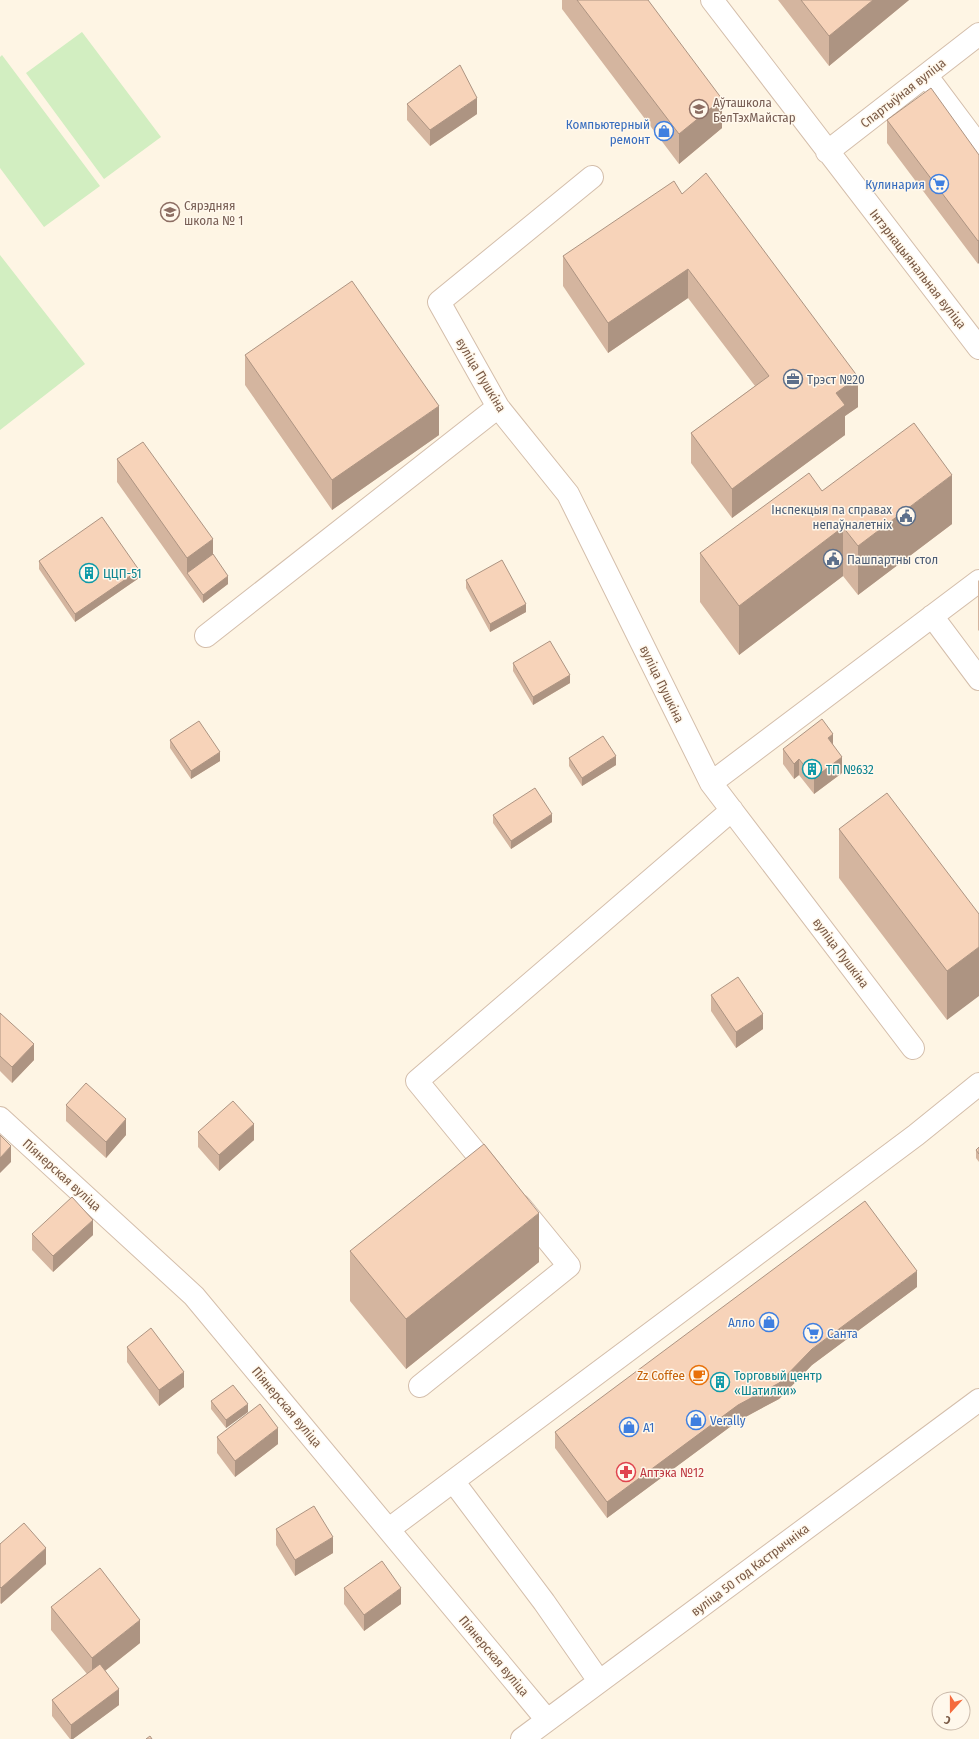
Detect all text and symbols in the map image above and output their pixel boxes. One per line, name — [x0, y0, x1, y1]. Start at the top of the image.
street label: Спартыўная вуліца — [857, 55, 949, 131]
place label: Аўташкола БелТэхМайстар — [713, 95, 796, 125]
school or university icon: Аўташкола БелТэхМайстар — [688, 98, 710, 120]
place label: Компьютерный ремонт — [566, 117, 651, 147]
shop icon: Компьютерный ремонт — [653, 120, 675, 142]
supermarket icon: Кулинария — [928, 173, 950, 195]
place label: Кулинария — [865, 177, 925, 192]
place label: Сярэдняя школа № 1 — [184, 198, 243, 228]
school or university icon: Сярэдняя школа № 1 — [159, 201, 181, 223]
street label: Інтэрнацыянальная вуліца — [867, 206, 969, 332]
street label: вуліца Пушкіна — [453, 335, 509, 415]
office icon: Трэст №20 — [782, 368, 804, 390]
place label: Трэст №20 — [807, 372, 865, 387]
place label: Інспекцыя па справах непаўналетніх — [771, 502, 892, 532]
public building icon: Інспекцыя па справах непаўналетніх — [895, 505, 917, 527]
public building icon: Пашпартны стол — [822, 548, 844, 570]
place label: Пашпартны стол — [847, 552, 938, 567]
building icon: ЦЦП-51 — [78, 562, 100, 584]
place label: ЦЦП-51 — [103, 566, 142, 581]
street label: вуліца Пушкіна — [637, 643, 687, 725]
building icon: ТП №632 — [801, 758, 823, 780]
place label: ТП №632 — [826, 762, 874, 777]
street label: вуліца Пушкіна — [810, 915, 872, 991]
street label: Піянерская вуліца — [20, 1136, 104, 1214]
shop icon: Алло — [758, 1311, 780, 1333]
place label: Алло — [728, 1315, 755, 1330]
supermarket icon: Санта — [802, 1322, 824, 1344]
place label: Санта — [827, 1326, 858, 1341]
street label: Піянерская вуліца — [249, 1364, 325, 1450]
cafe icon: Zz Coffee — [688, 1364, 710, 1386]
place label: Zz Coffee — [637, 1368, 685, 1383]
place label: Торговый центр «Шатилки» — [734, 1368, 822, 1398]
building icon: Торговый центр «Шатилки» — [709, 1371, 731, 1393]
shop icon: Verally — [685, 1409, 707, 1431]
place label: Verally — [710, 1413, 746, 1428]
shop icon: A1 — [618, 1416, 640, 1438]
place label: A1 — [643, 1420, 654, 1435]
pharmacy icon: Аптэка №12 — [615, 1461, 637, 1483]
place label: Аптэка №12 — [640, 1465, 704, 1480]
street label: вуліца 50 год Кастрычніка — [688, 1521, 812, 1619]
street label: Піянерская вуліца — [456, 1613, 532, 1699]
north arrow — [931, 1691, 971, 1731]
text: С — [942, 1713, 953, 1727]

